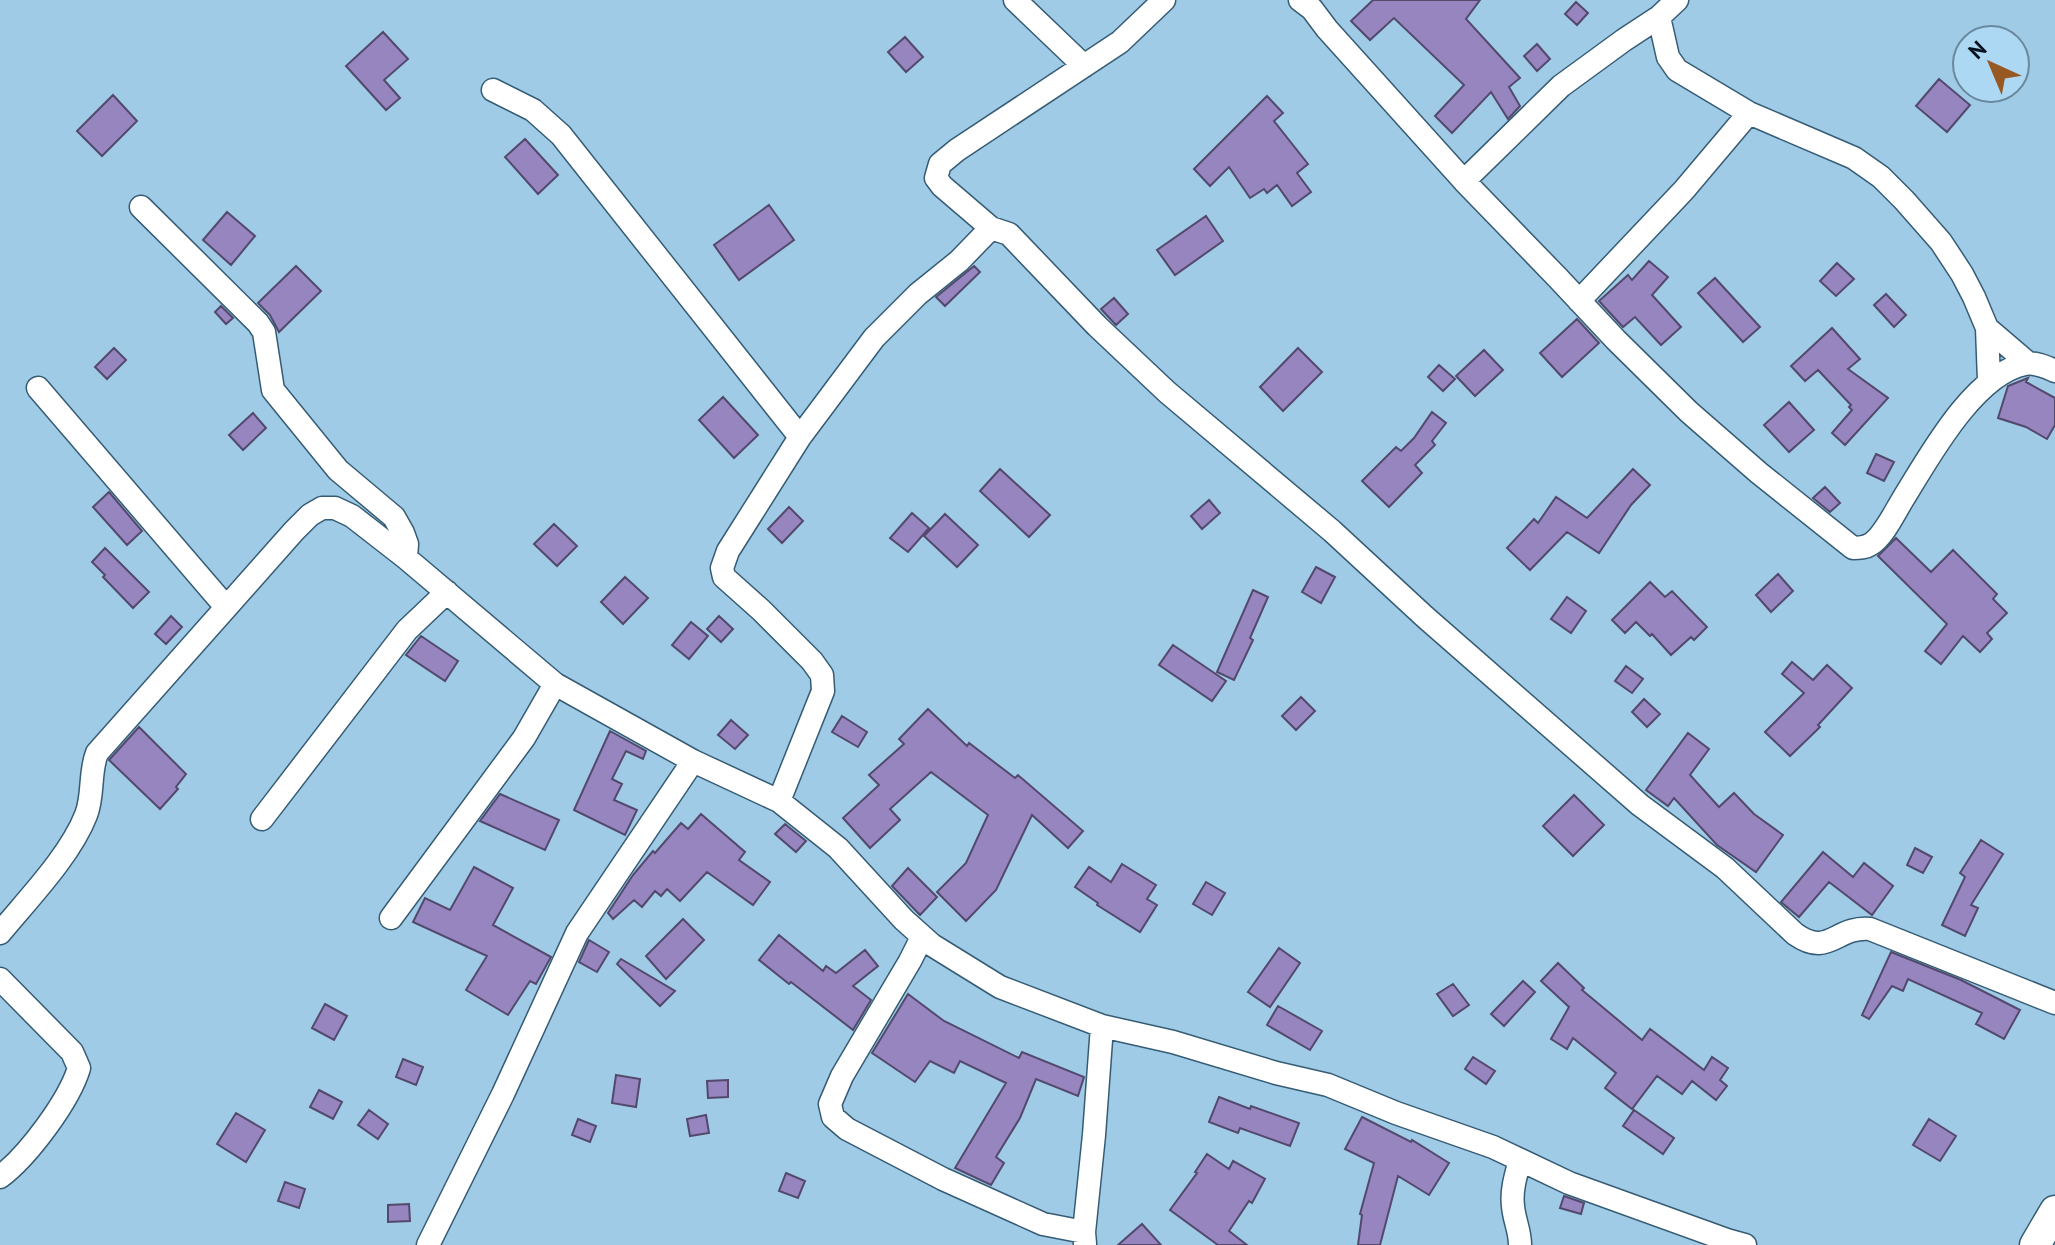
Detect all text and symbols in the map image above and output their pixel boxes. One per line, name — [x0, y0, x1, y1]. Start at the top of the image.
north arrow — [1951, 24, 2031, 104]
text: N — [1962, 35, 1992, 65]

